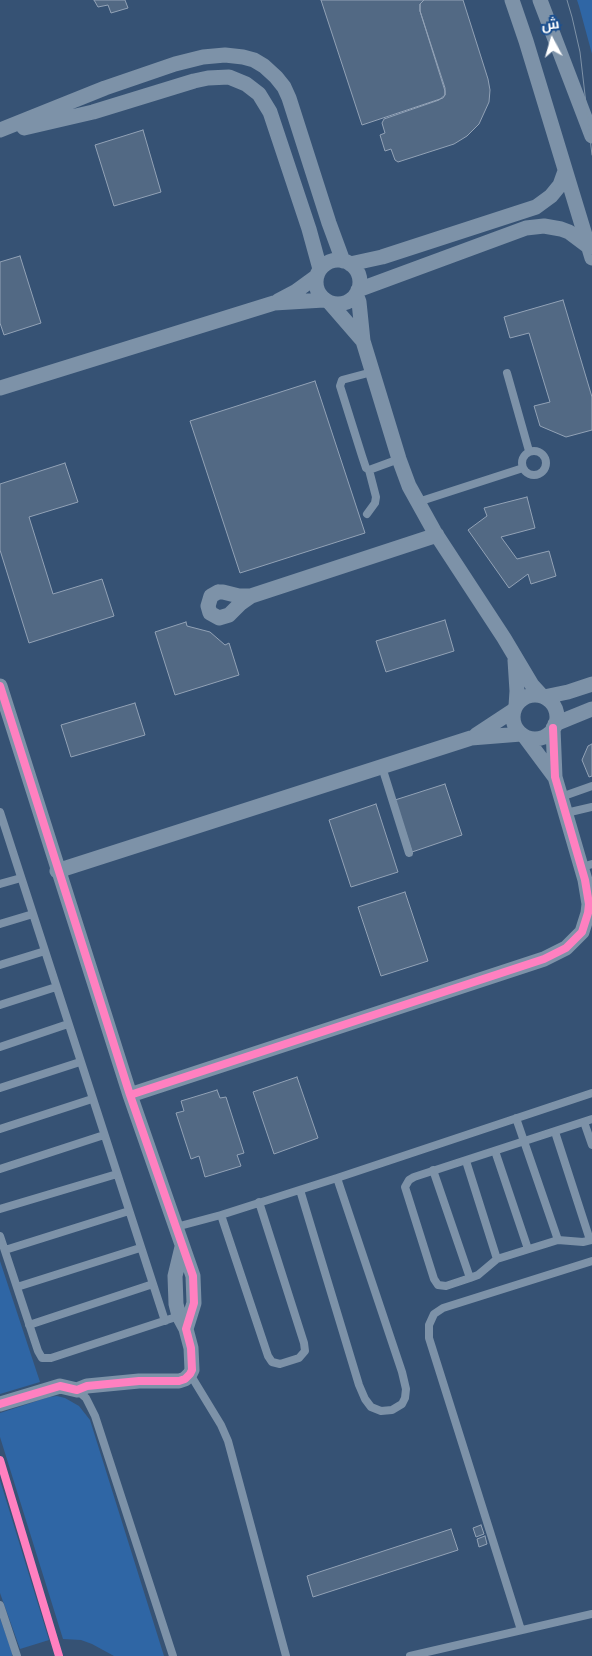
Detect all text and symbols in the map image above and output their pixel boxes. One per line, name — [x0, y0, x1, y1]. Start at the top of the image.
north arrow — [527, 15, 577, 65]
text: ش — [541, 15, 560, 34]

